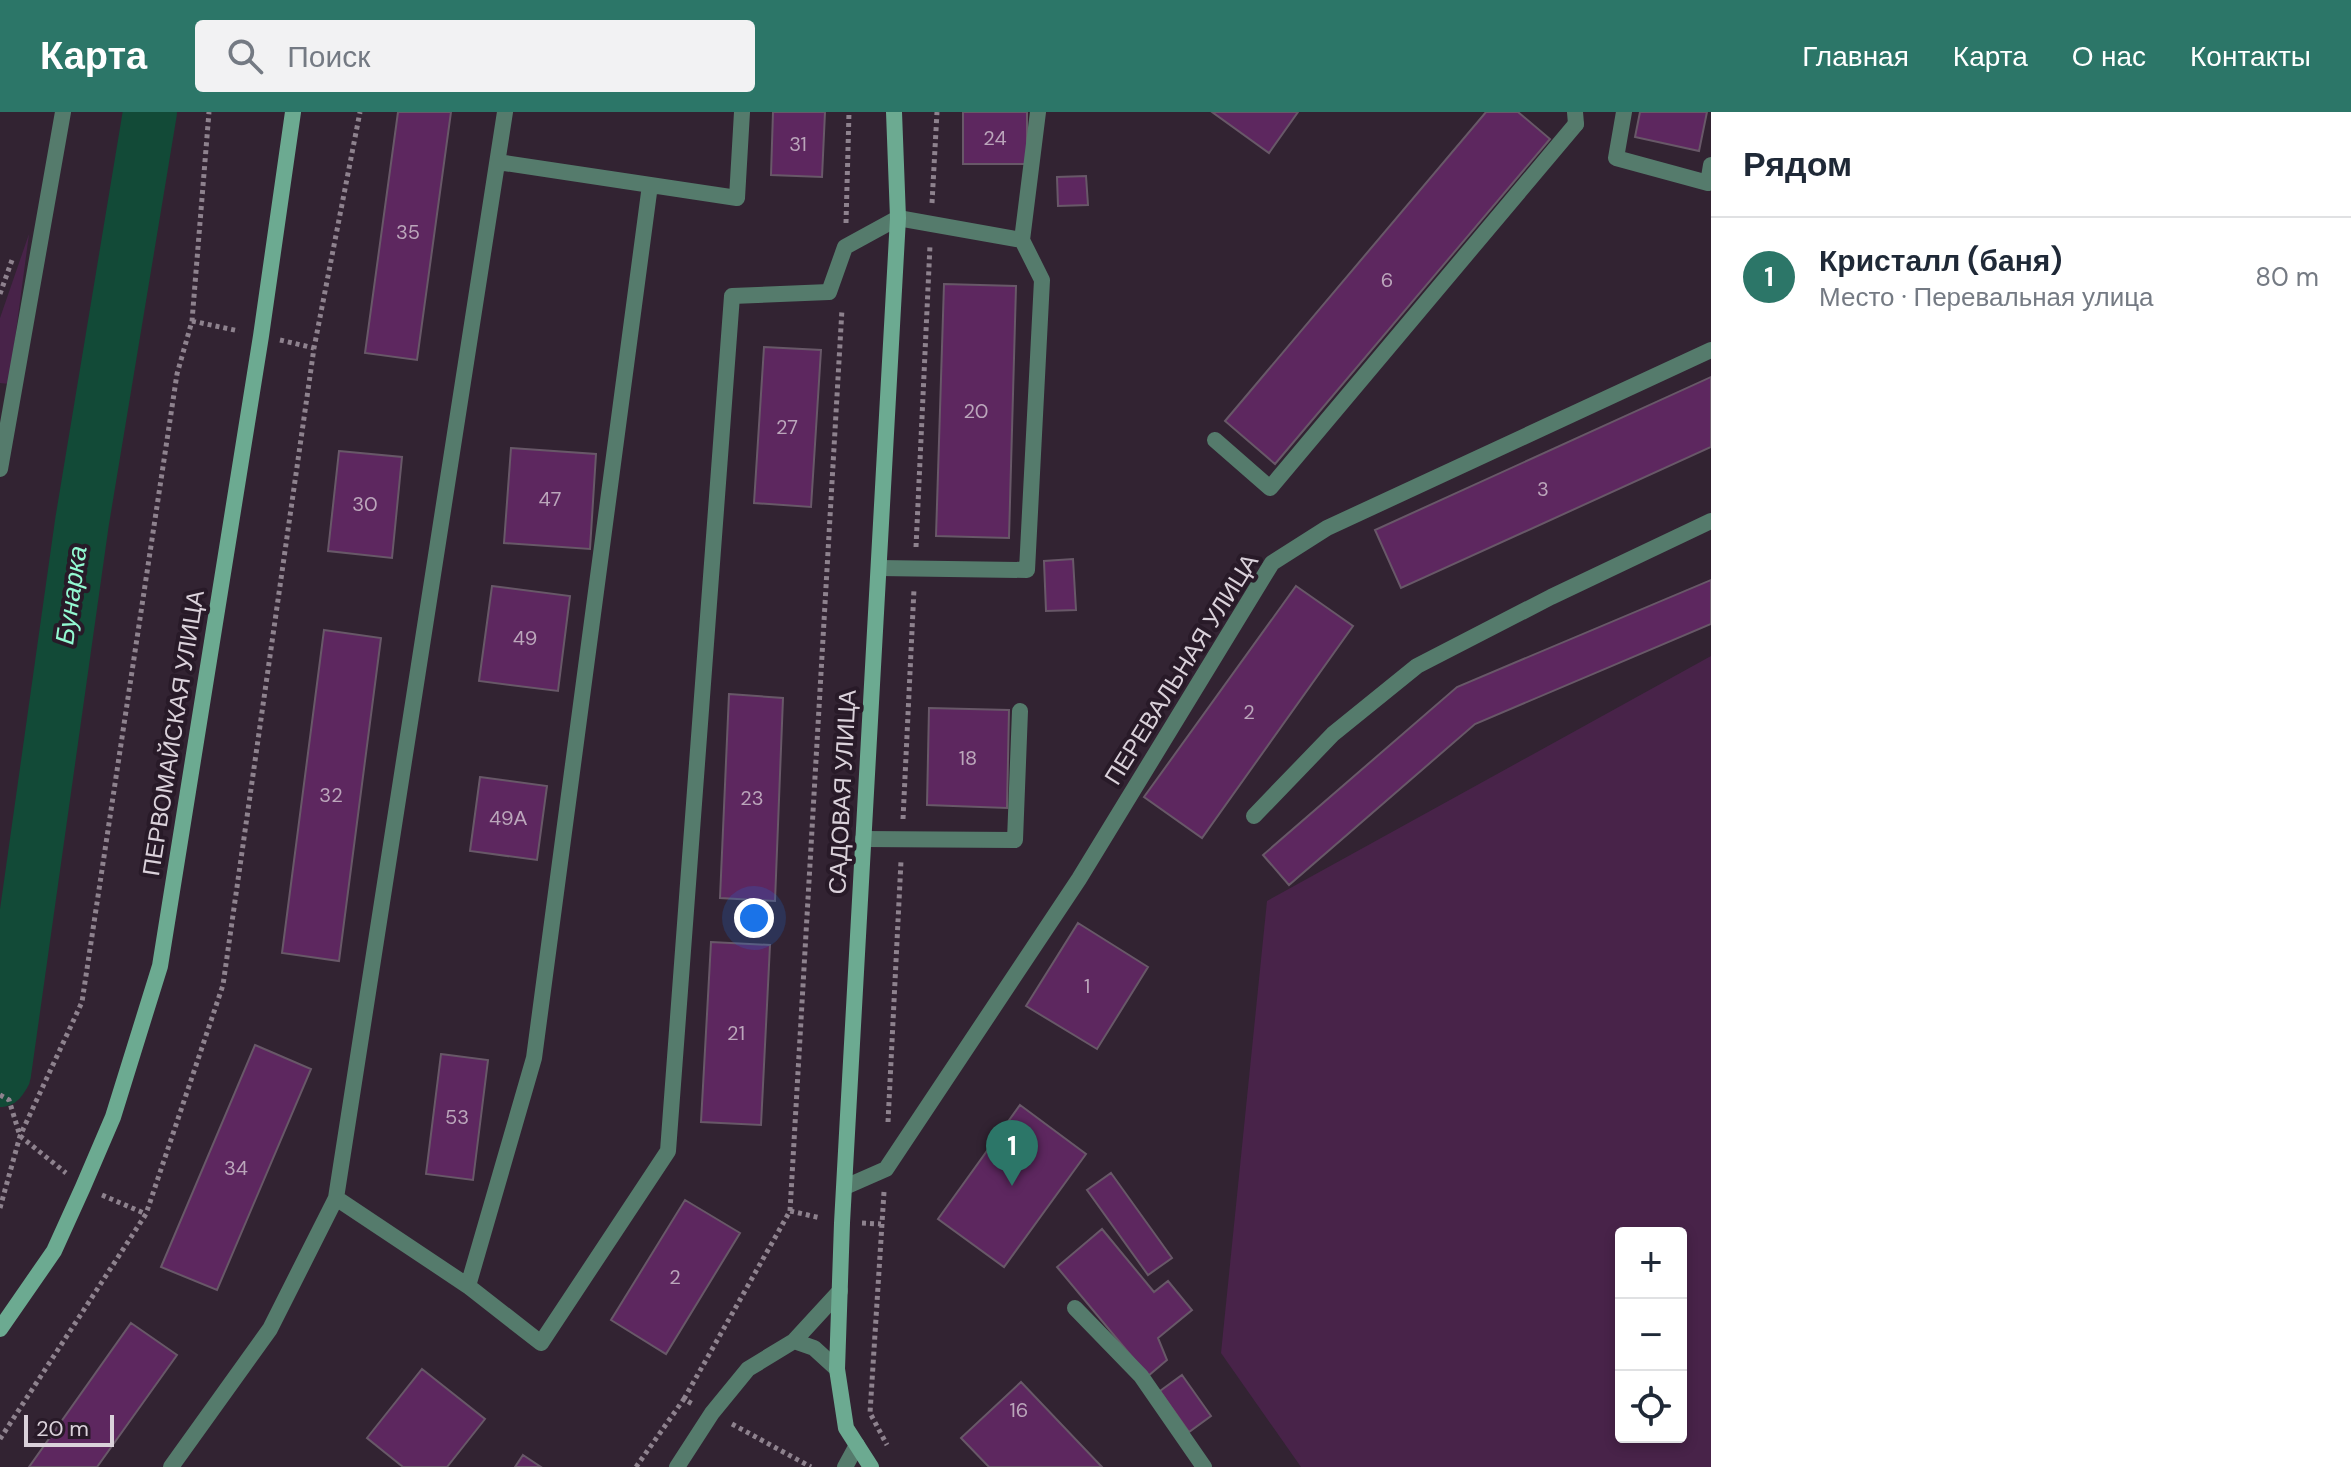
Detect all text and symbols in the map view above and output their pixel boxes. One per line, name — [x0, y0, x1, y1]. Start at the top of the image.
search box — [195, 20, 755, 92]
text: Карта — [40, 31, 147, 81]
icon: search — [223, 34, 267, 78]
text: Поиск — [287, 37, 370, 76]
text: Главная — [1802, 38, 1909, 75]
text: Карта — [1953, 38, 2028, 75]
text: О нас — [2072, 38, 2146, 75]
text: Контакты — [2190, 38, 2311, 75]
house number: 24 — [983, 125, 1007, 151]
house number: 31 — [789, 131, 807, 157]
text: Рядом — [1743, 142, 1852, 187]
house number: 35 — [396, 219, 420, 245]
text: Кристалл (баня) — [1819, 241, 2062, 280]
text: 1 — [1764, 260, 1774, 294]
text: 80 m — [2255, 260, 2319, 294]
house number: 6 — [1381, 267, 1393, 293]
text: Место · Перевальная улица — [1819, 280, 2154, 314]
house number: 20 — [964, 398, 989, 424]
house number: 27 — [776, 414, 798, 440]
house number: 3 — [1537, 476, 1549, 502]
house number: 47 — [539, 486, 561, 512]
house number: 30 — [352, 491, 378, 517]
water label: Бунарка — [47, 543, 95, 647]
street label: ПЕРЕВАЛЬНАЯ УЛИЦА — [1097, 548, 1265, 790]
street label: ПЕРВОМАЙСКАЯ УЛИЦА — [135, 588, 211, 878]
house number: 49 — [513, 625, 537, 651]
street label: САДОВАЯ УЛИЦА — [821, 689, 863, 895]
house number: 2 — [1243, 699, 1255, 725]
house number: 18 — [959, 745, 977, 771]
house number: 32 — [319, 782, 343, 808]
house number: 23 — [740, 785, 764, 811]
house number: 49А — [489, 805, 528, 831]
your location — [734, 898, 774, 938]
house number: 1 — [1084, 973, 1090, 999]
house number: 21 — [727, 1020, 745, 1046]
house number: 53 — [445, 1104, 469, 1130]
pin: 1 — [986, 1120, 1038, 1186]
house number: 34 — [224, 1155, 248, 1181]
map controls — [1615, 1227, 1687, 1443]
button: + — [1615, 1227, 1687, 1299]
house number: 2 — [669, 1264, 681, 1290]
button: − — [1615, 1299, 1687, 1371]
button: locate — [1615, 1371, 1687, 1443]
house number: 16 — [1010, 1397, 1028, 1423]
scale bar — [24, 1411, 114, 1447]
text: 20 m — [36, 1414, 89, 1443]

